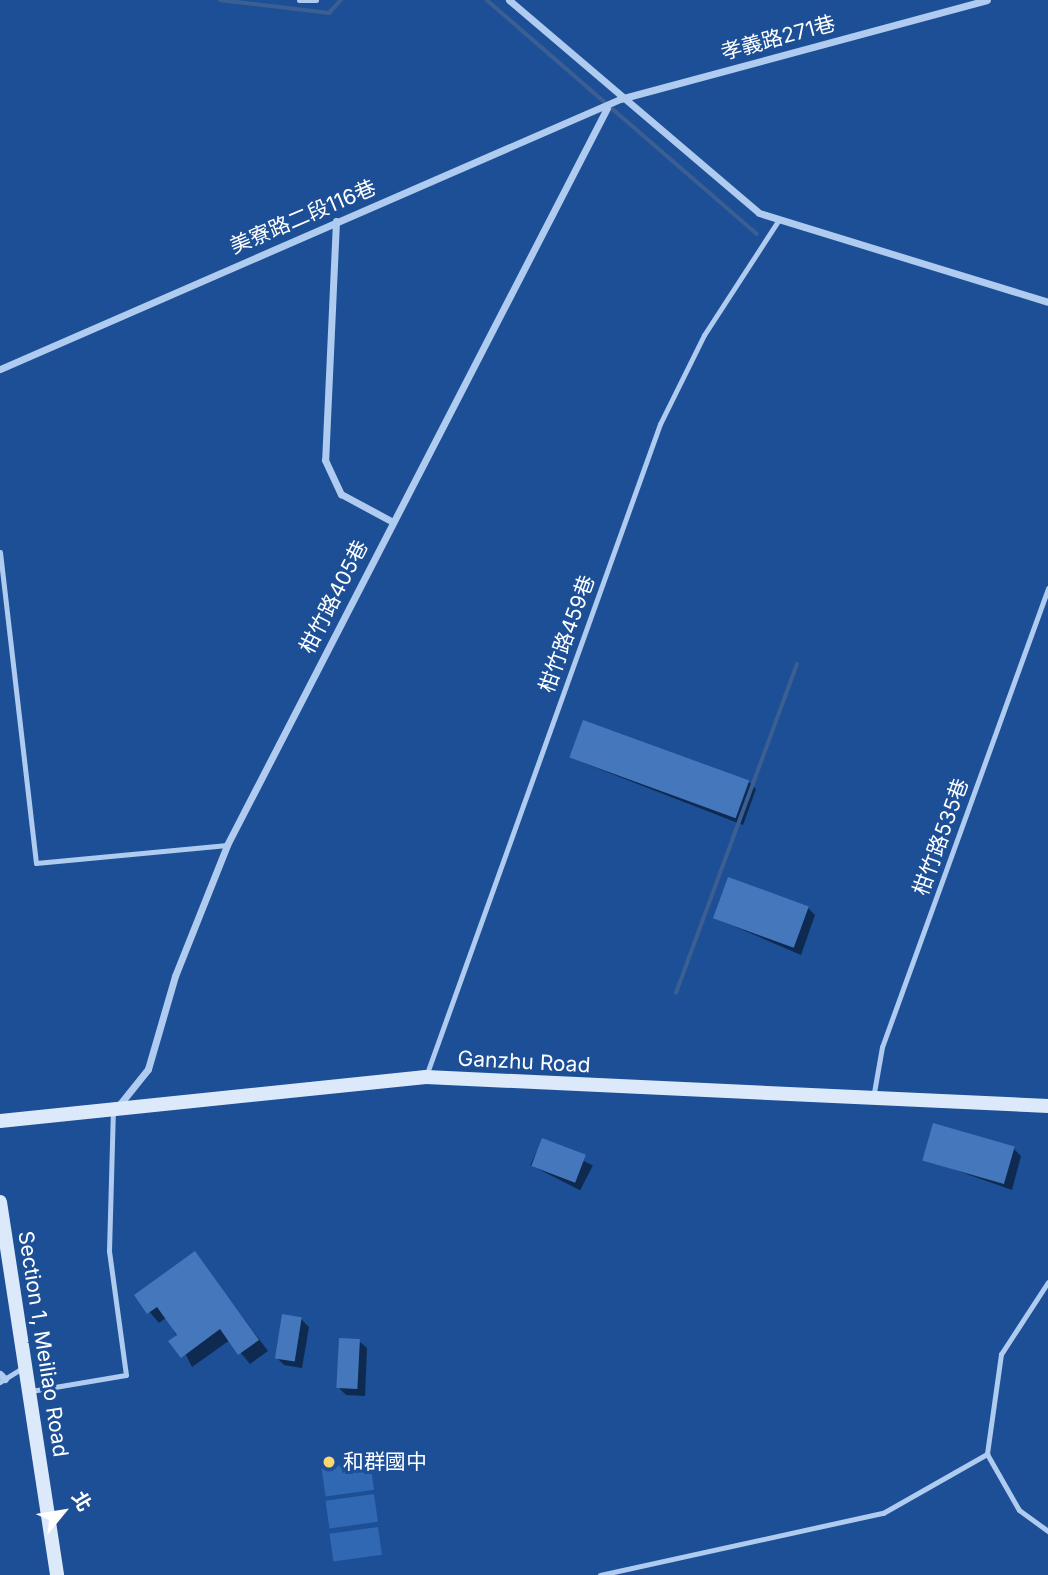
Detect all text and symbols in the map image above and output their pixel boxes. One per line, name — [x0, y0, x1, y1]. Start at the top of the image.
street label: 孝義路271巷 — [718, 11, 838, 65]
street label: 美寮路二段116巷 — [226, 175, 380, 259]
street label: 柑竹路405巷 — [295, 536, 373, 658]
street label: 柑竹路459巷 — [534, 572, 600, 696]
street label: 柑竹路535巷 — [908, 775, 974, 899]
street label: Ganzhu Road — [457, 1046, 591, 1078]
street label: Section 1, Meiliao Road — [13, 1229, 73, 1459]
place label: 和群國中 — [343, 1449, 427, 1475]
marker: 和群國中 — [321, 1454, 337, 1470]
north arrow — [28, 1477, 98, 1547]
text: 北 — [67, 1487, 96, 1515]

